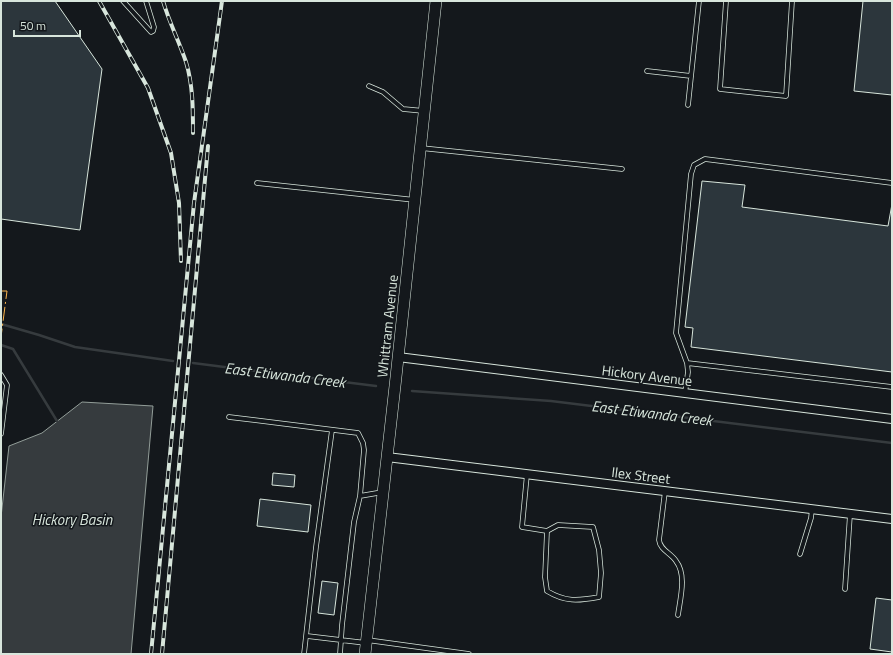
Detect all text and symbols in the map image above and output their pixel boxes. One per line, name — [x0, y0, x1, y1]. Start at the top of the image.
scale bar — [14, 12, 80, 38]
text: 50 m — [20, 16, 46, 35]
street label: Whittram Avenue — [371, 274, 403, 378]
water label: East Etiwanda Creek — [223, 356, 349, 394]
street label: Hickory Avenue — [601, 359, 693, 391]
water label: East Etiwanda Creek — [590, 394, 716, 432]
street label: Ilex Street — [610, 461, 672, 489]
water label: Hickory Basin — [32, 508, 113, 531]

